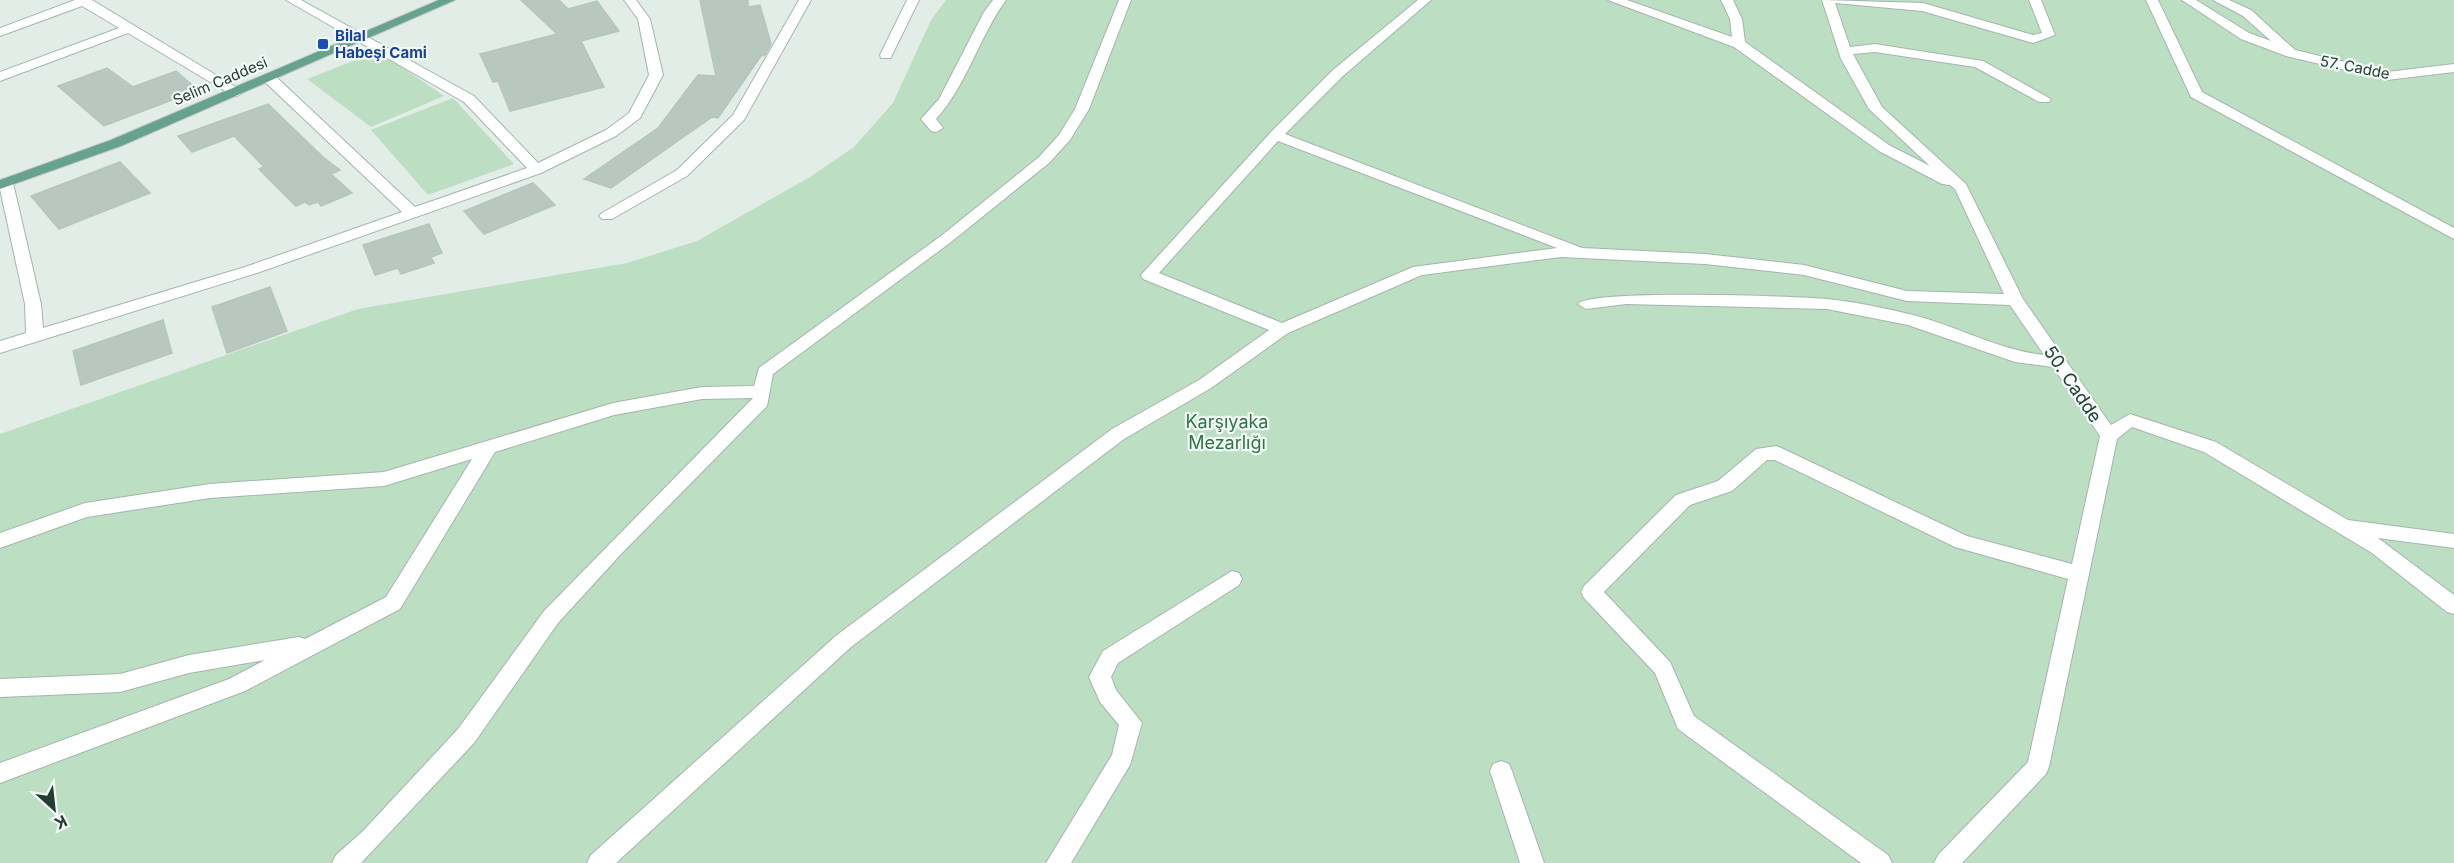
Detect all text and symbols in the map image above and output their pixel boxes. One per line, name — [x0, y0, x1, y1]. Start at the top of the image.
place label: Bilal Habeşi Cami — [335, 26, 427, 62]
marker: Bilal Habeşi Cami — [316, 37, 330, 51]
street label: 57. Cadde — [2318, 51, 2392, 83]
street label: Selim Caddesi — [170, 53, 270, 109]
street label: 50. Cadde — [2040, 342, 2106, 426]
park label: Karşıyaka Mezarlığı — [1186, 411, 1268, 453]
north arrow — [24, 779, 84, 839]
text: K — [51, 811, 70, 834]

